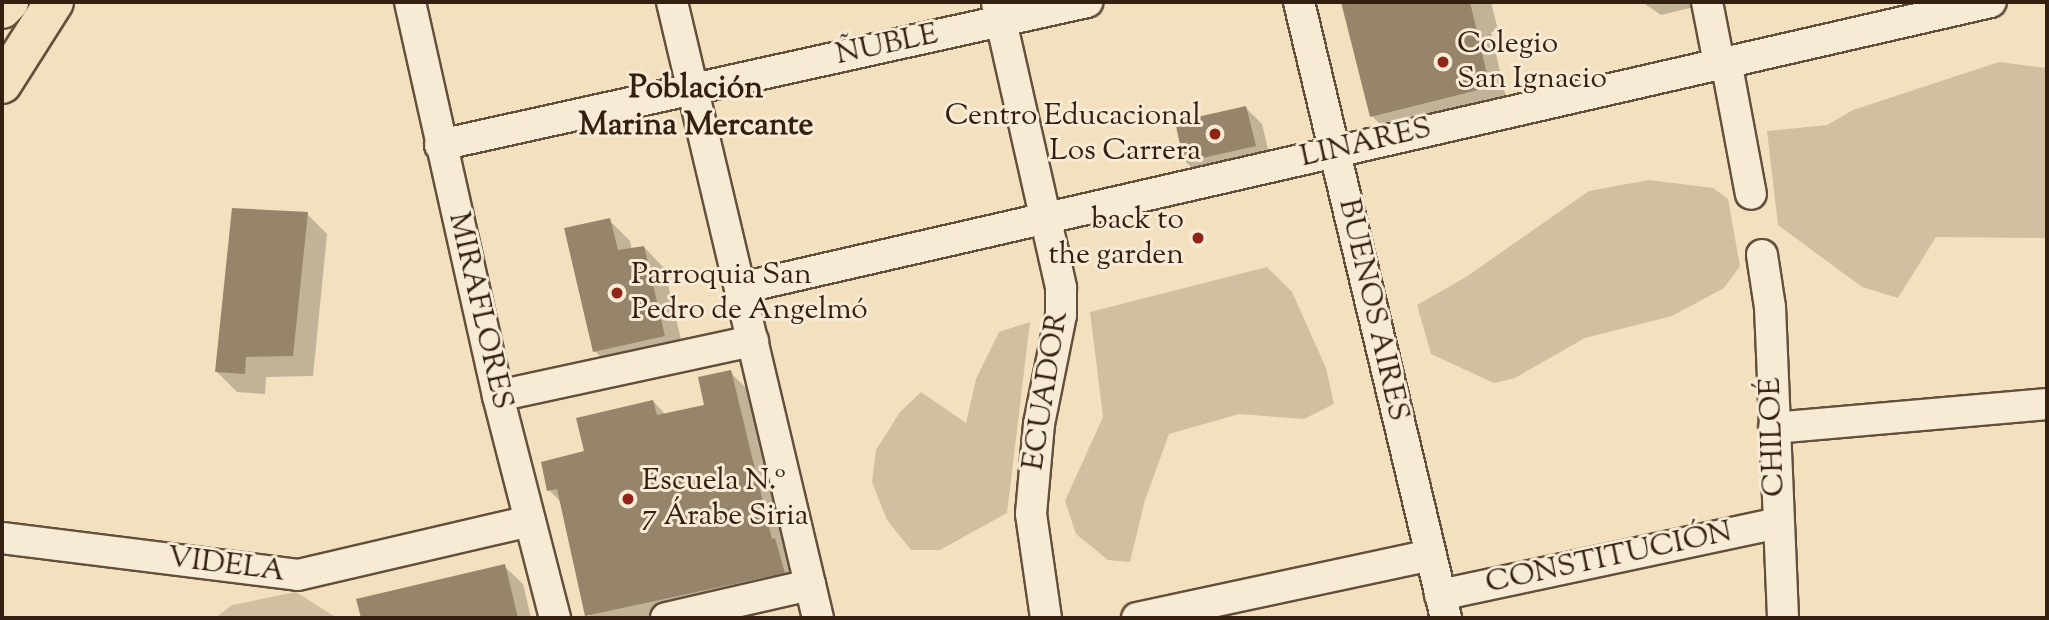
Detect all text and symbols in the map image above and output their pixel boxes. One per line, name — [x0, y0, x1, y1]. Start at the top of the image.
street label: ÑUBLE — [833, 18, 941, 74]
place label: Colegio San Ignacio — [1457, 27, 1607, 97]
marker: Colegio San Ignacio — [1435, 54, 1451, 70]
district label: Población Marina Mercante — [579, 71, 813, 146]
place label: Centro Educacional Los Carrera — [945, 99, 1201, 170]
street label: LINARES — [1297, 111, 1435, 177]
marker: Centro Educacional Los Carrera — [1207, 126, 1223, 142]
street label: BUENOS AIRES — [1329, 195, 1415, 425]
place label: back to the garden — [1048, 203, 1184, 274]
street label: MIRAFLORES — [439, 209, 519, 413]
marker: back to the garden — [1190, 230, 1206, 246]
place label: Parroquia San Pedro de Angelmó — [631, 258, 868, 328]
marker: Parroquia San Pedro de Angelmó — [609, 285, 625, 301]
street label: ECUADOR — [1017, 309, 1077, 473]
street label: CHILOÉ — [1754, 377, 1794, 497]
place label: Escuela N.º 7 Árabe Siria — [642, 464, 809, 534]
marker: Escuela N.º 7 Árabe Siria — [620, 491, 636, 507]
street label: CONSTITUCIÓN — [1483, 515, 1735, 603]
street label: VIDELA — [165, 541, 287, 591]

